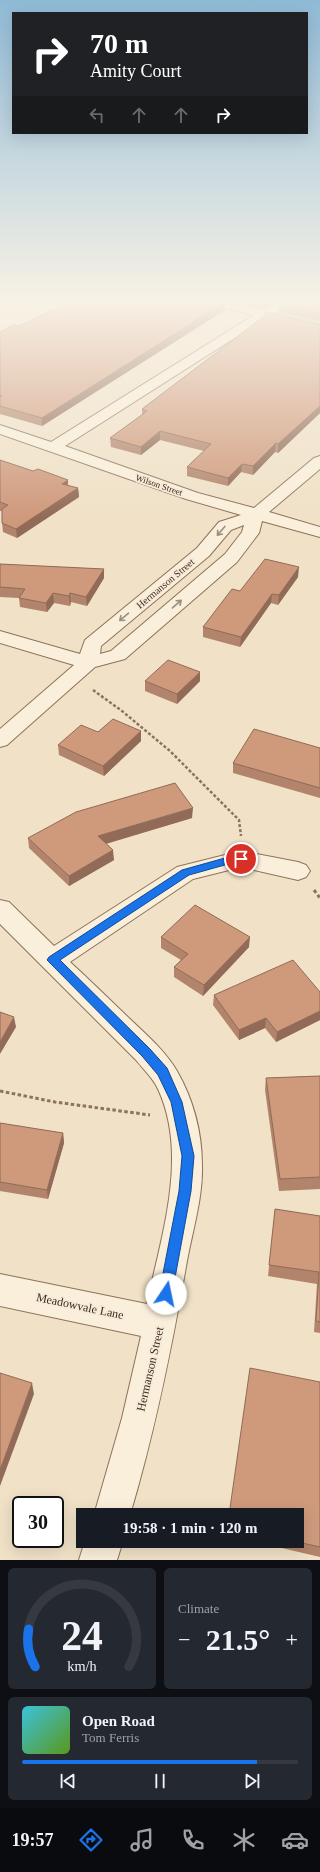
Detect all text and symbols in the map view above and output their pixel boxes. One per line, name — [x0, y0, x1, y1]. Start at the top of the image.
icon: right — [24, 28, 76, 80]
text: 70 m — [90, 28, 148, 59]
text: Amity Court — [90, 61, 182, 81]
icon: left — [86, 104, 108, 126]
icon: ahead — [128, 104, 150, 126]
icon: ahead — [170, 104, 192, 126]
icon: right — [212, 104, 234, 126]
street label: Wilson Street — [134, 472, 184, 498]
one-way arrow — [217, 526, 226, 537]
street label: Hermanson Street — [134, 556, 197, 611]
one-way arrow — [172, 600, 182, 609]
one-way arrow — [119, 613, 129, 622]
pin — [224, 842, 258, 876]
icon: arrive — [230, 848, 252, 870]
position arrow — [145, 1273, 187, 1315]
street label: Meadowvale Lane — [35, 1290, 125, 1322]
street label: Hermanson Street — [133, 1325, 167, 1413]
speed limit sign: 30 — [12, 1496, 64, 1548]
text: 19:58 · 1 min · 120 m — [123, 1520, 258, 1536]
text: Climate — [178, 1601, 219, 1616]
text: 24 — [61, 1612, 103, 1658]
text: 21.5° — [206, 1623, 270, 1656]
text: − — [178, 1627, 190, 1652]
text: + — [286, 1627, 298, 1652]
text: km/h — [67, 1657, 97, 1673]
text: Open Road — [82, 1713, 155, 1729]
text: Tom Ferris — [82, 1730, 139, 1745]
icon: previous — [57, 1770, 79, 1792]
icon: pause — [149, 1770, 171, 1792]
icon: next — [241, 1770, 263, 1792]
icon: directions — [77, 1826, 105, 1854]
icon: music — [128, 1826, 156, 1854]
icon: phone — [179, 1826, 207, 1854]
icon: climate — [230, 1826, 258, 1854]
icon: car — [281, 1826, 309, 1854]
text: 19:57 — [12, 1830, 54, 1850]

